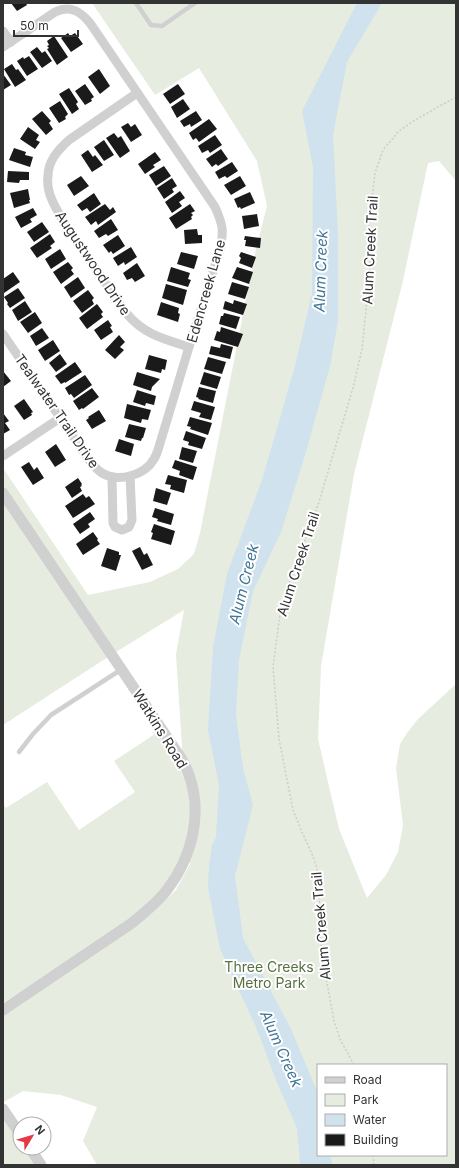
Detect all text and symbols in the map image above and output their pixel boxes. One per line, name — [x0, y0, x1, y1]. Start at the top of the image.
scale bar — [14, 12, 78, 38]
text: 50 m — [20, 18, 49, 33]
street label: Alum Creek Trail — [358, 195, 381, 305]
street label: Augustwood Drive — [52, 207, 135, 318]
water label: Alum Creek — [310, 229, 331, 313]
street label: Edencreek Lane — [183, 237, 228, 344]
street label: Tealwater Trail Drive — [12, 350, 103, 471]
street label: Alum Creek Trail — [273, 509, 322, 618]
water label: Alum Creek — [224, 541, 263, 627]
street label: Watkins Road — [129, 686, 191, 771]
street label: Alum Creek Trail — [307, 871, 334, 981]
park label: Three Creeks Metro Park — [224, 958, 314, 991]
water label: Alum Creek — [256, 1007, 307, 1091]
legend — [317, 1064, 447, 1156]
text: Road — [353, 1072, 382, 1087]
text: Park — [353, 1092, 379, 1107]
text: Water — [353, 1112, 387, 1127]
north arrow — [12, 1116, 52, 1156]
text: N — [32, 1122, 48, 1137]
text: Building — [353, 1132, 398, 1147]

